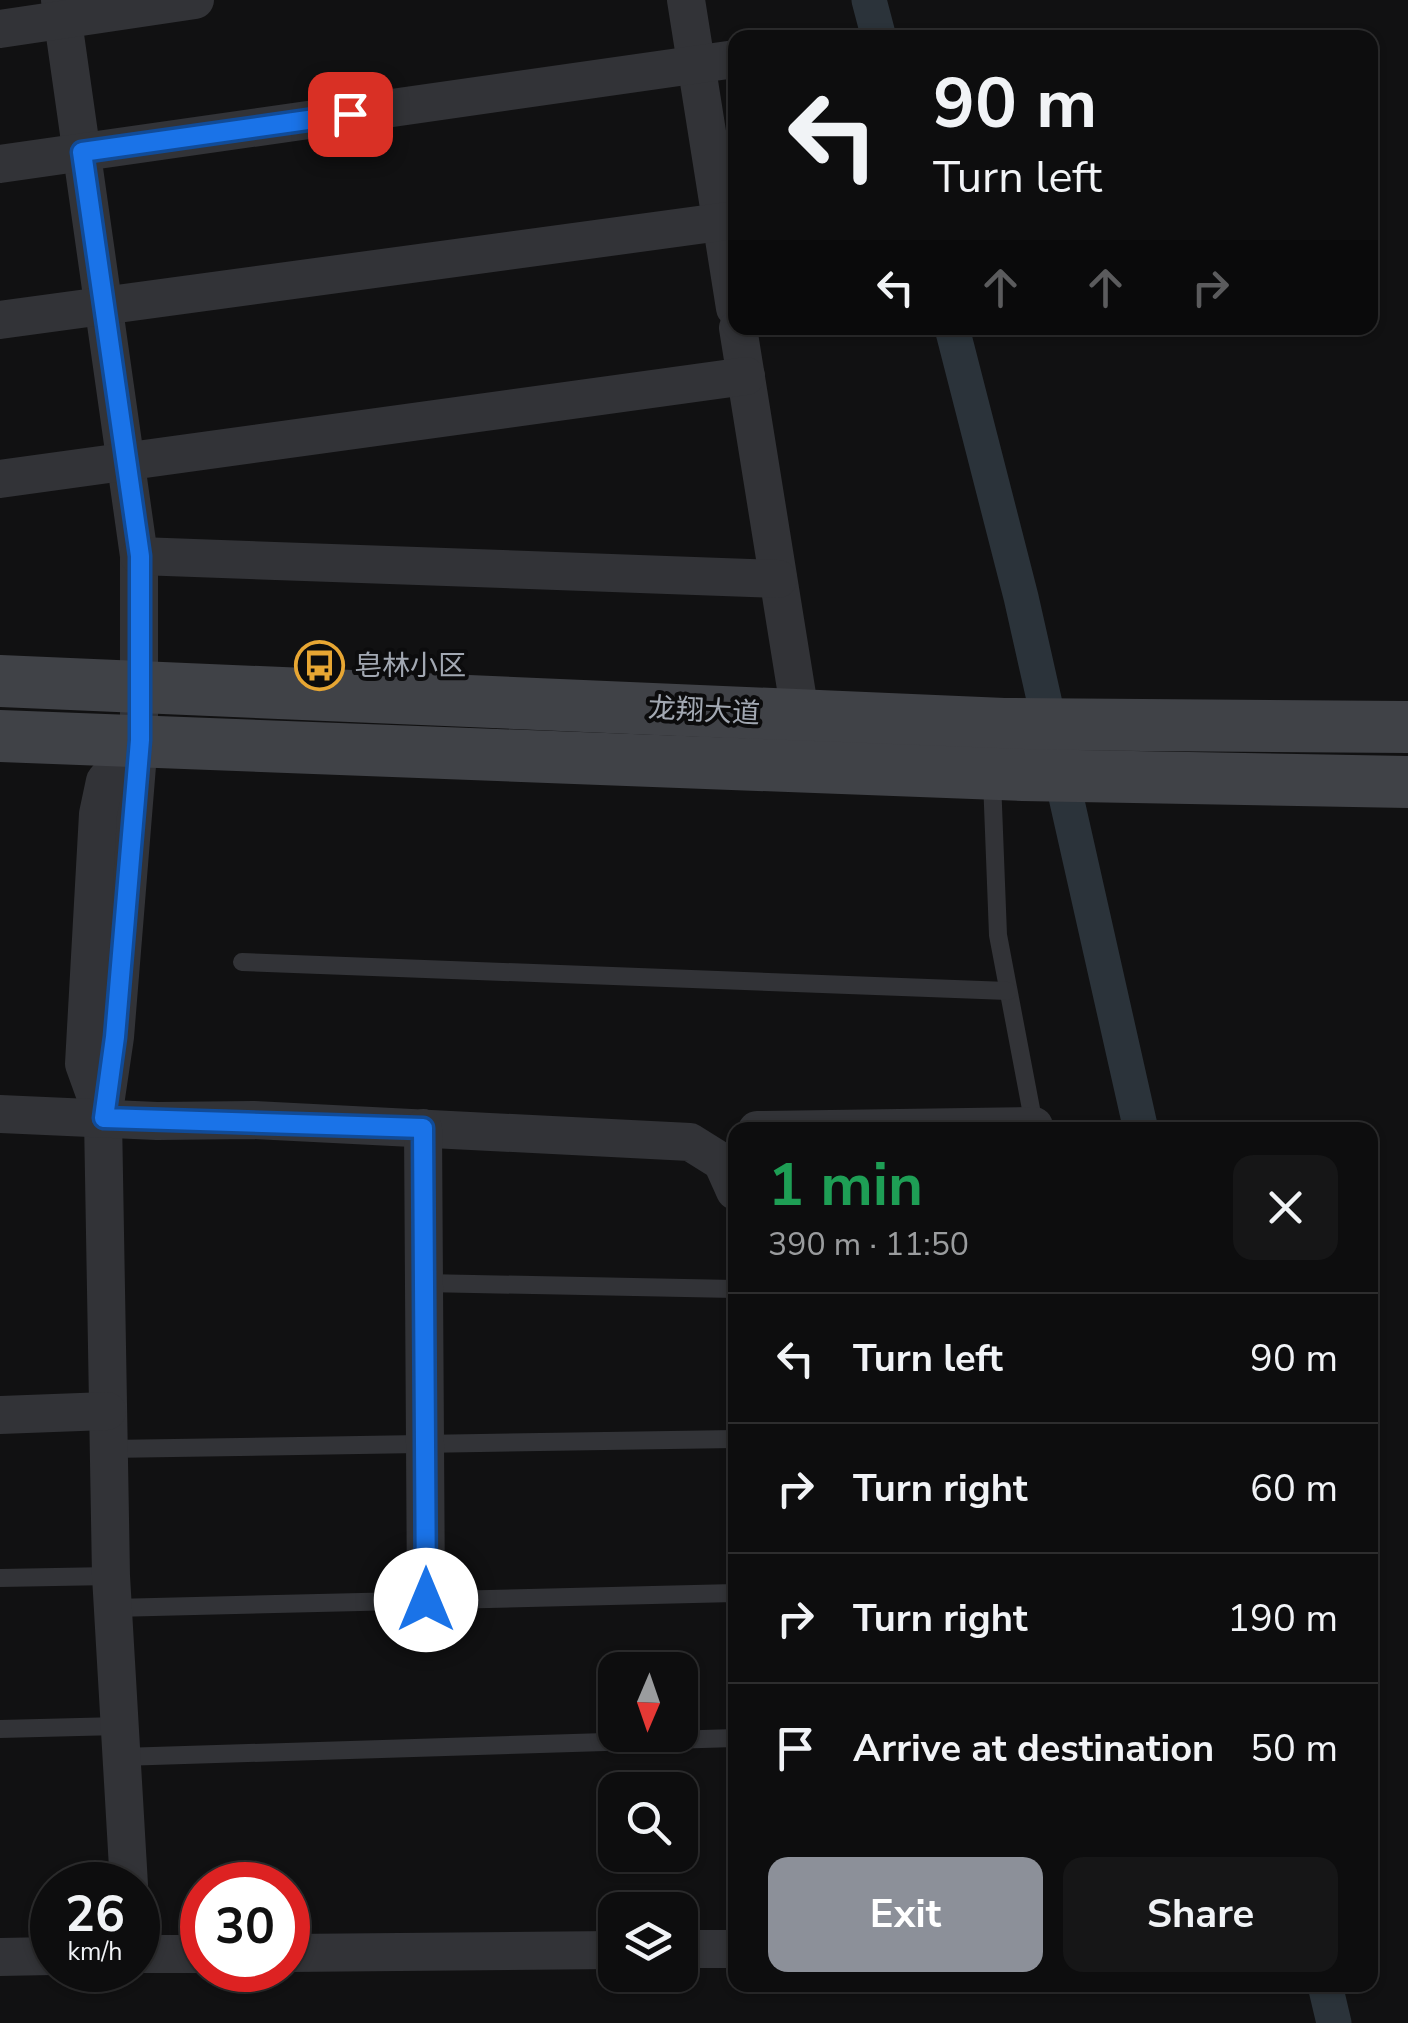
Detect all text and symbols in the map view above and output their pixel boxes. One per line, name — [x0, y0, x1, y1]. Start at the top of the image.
text: 90 m — [933, 56, 1097, 152]
icon: left — [768, 70, 898, 200]
pin — [308, 72, 393, 157]
icon: arrive — [323, 87, 378, 142]
text: Turn left — [933, 147, 1102, 208]
icon: left — [868, 260, 923, 315]
icon: ahead — [973, 260, 1028, 315]
icon: ahead — [1078, 260, 1133, 315]
icon: right — [1183, 260, 1238, 315]
bus stop icon: 皂林小区 — [293, 640, 345, 692]
place label: 皂林小区 — [354, 647, 466, 685]
street label: 龙翔大道 — [647, 689, 761, 733]
text: 1 min — [768, 1144, 923, 1226]
button: close — [1233, 1155, 1338, 1260]
text: 390 m · 11:50 — [768, 1223, 969, 1266]
icon: left — [768, 1331, 823, 1386]
text: Turn left — [853, 1333, 1003, 1384]
text: 90 m — [1250, 1333, 1338, 1384]
icon: right — [768, 1461, 823, 1516]
text: Turn right — [853, 1463, 1028, 1514]
text: 60 m — [1250, 1463, 1338, 1514]
position arrow — [374, 1548, 478, 1652]
icon: right — [768, 1591, 823, 1646]
text: Turn right — [853, 1593, 1028, 1644]
text: 190 m — [1227, 1593, 1338, 1644]
north arrow — [598, 1652, 698, 1752]
map controls — [598, 1652, 698, 1992]
icon: arrive — [768, 1721, 823, 1776]
text: Arrive at destination — [853, 1723, 1214, 1774]
text: 50 m — [1250, 1723, 1338, 1774]
button: search — [598, 1772, 698, 1872]
button: Exit — [768, 1857, 1043, 1972]
button: Share — [1063, 1857, 1338, 1972]
speed limit sign: 30 — [180, 1862, 310, 1992]
text: 26 — [65, 1880, 125, 1949]
button: layers — [598, 1892, 698, 1992]
text: km/h — [67, 1935, 123, 1969]

